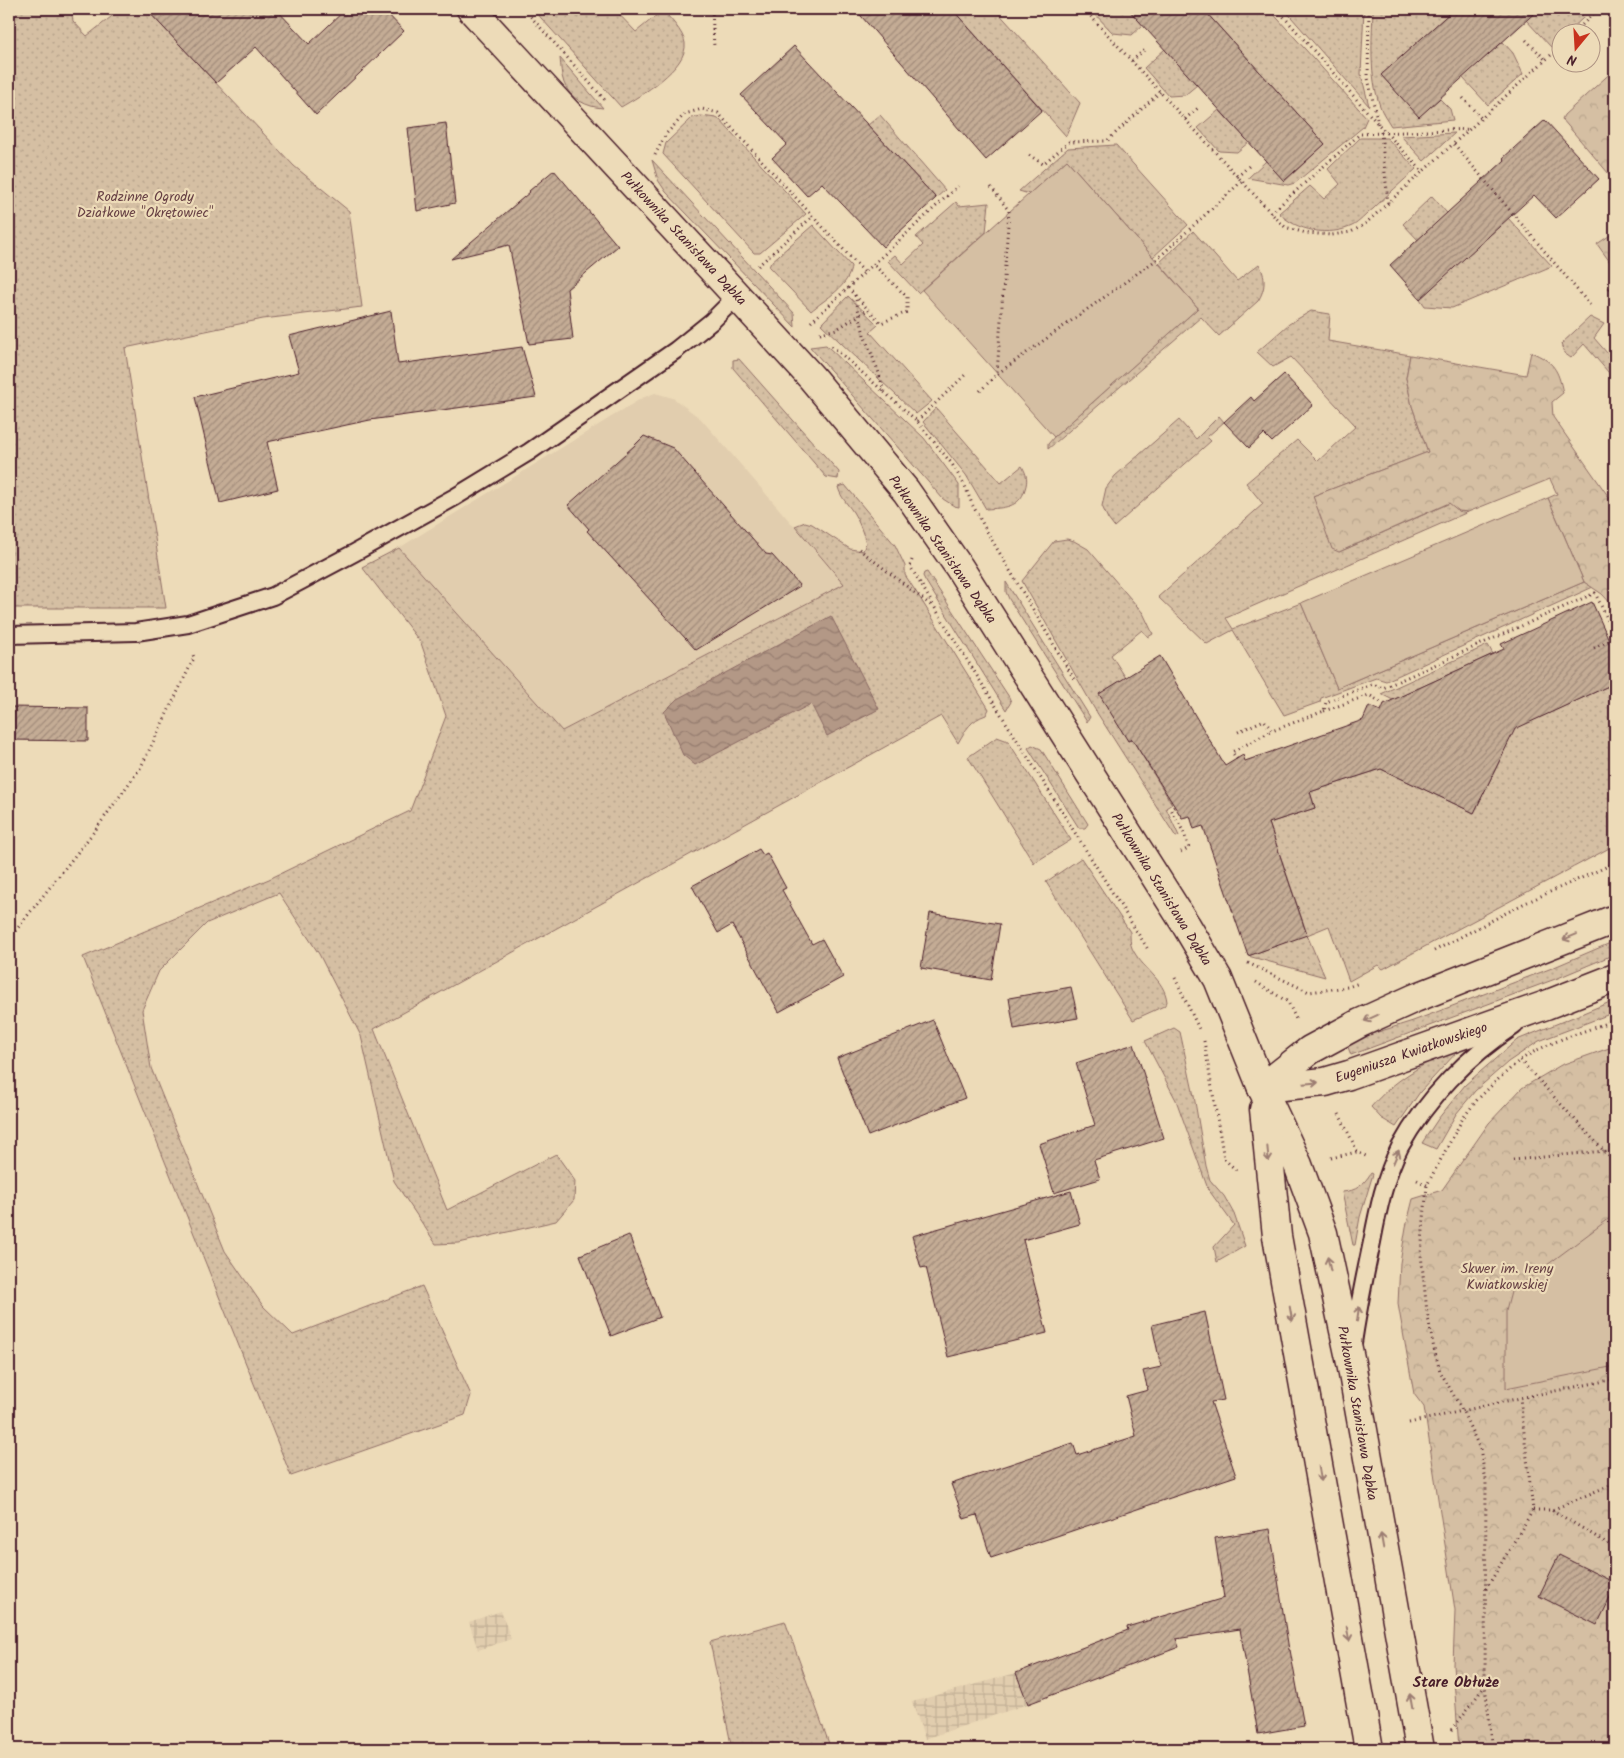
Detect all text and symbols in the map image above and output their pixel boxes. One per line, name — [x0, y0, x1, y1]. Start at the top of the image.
north arrow — [1552, 22, 1602, 72]
text: N — [1565, 48, 1580, 71]
street label: Pułkownika Stanisława Dąbka — [615, 167, 752, 311]
park label: Rodzinne Ogrody Działkowe "Okrętowiec" — [77, 186, 214, 224]
street label: Pułkownika Stanisława Dąbka — [882, 471, 1002, 628]
street label: Pułkownika Stanisława Dąbka — [1105, 809, 1217, 970]
one-way arrow — [1563, 933, 1578, 942]
one-way arrow — [1364, 1013, 1379, 1023]
street label: Eugeniusza Kwiatkowskiego — [1332, 1016, 1491, 1089]
one-way arrow — [1303, 1078, 1319, 1088]
one-way arrow — [1264, 1145, 1273, 1161]
one-way arrow — [1392, 1150, 1401, 1165]
one-way arrow — [1324, 1256, 1334, 1272]
park label: Skwer im. Ireny Kwiatkowskiej — [1461, 1258, 1554, 1296]
one-way arrow — [1287, 1306, 1297, 1322]
one-way arrow — [1353, 1307, 1363, 1323]
street label: Pułkownika Stanisława Dąbka — [1331, 1324, 1383, 1502]
one-way arrow — [1315, 1466, 1325, 1482]
one-way arrow — [1376, 1534, 1386, 1550]
one-way arrow — [1344, 1626, 1354, 1642]
district label: Stare Obłuże — [1413, 1671, 1500, 1695]
one-way arrow — [1405, 1694, 1415, 1710]

